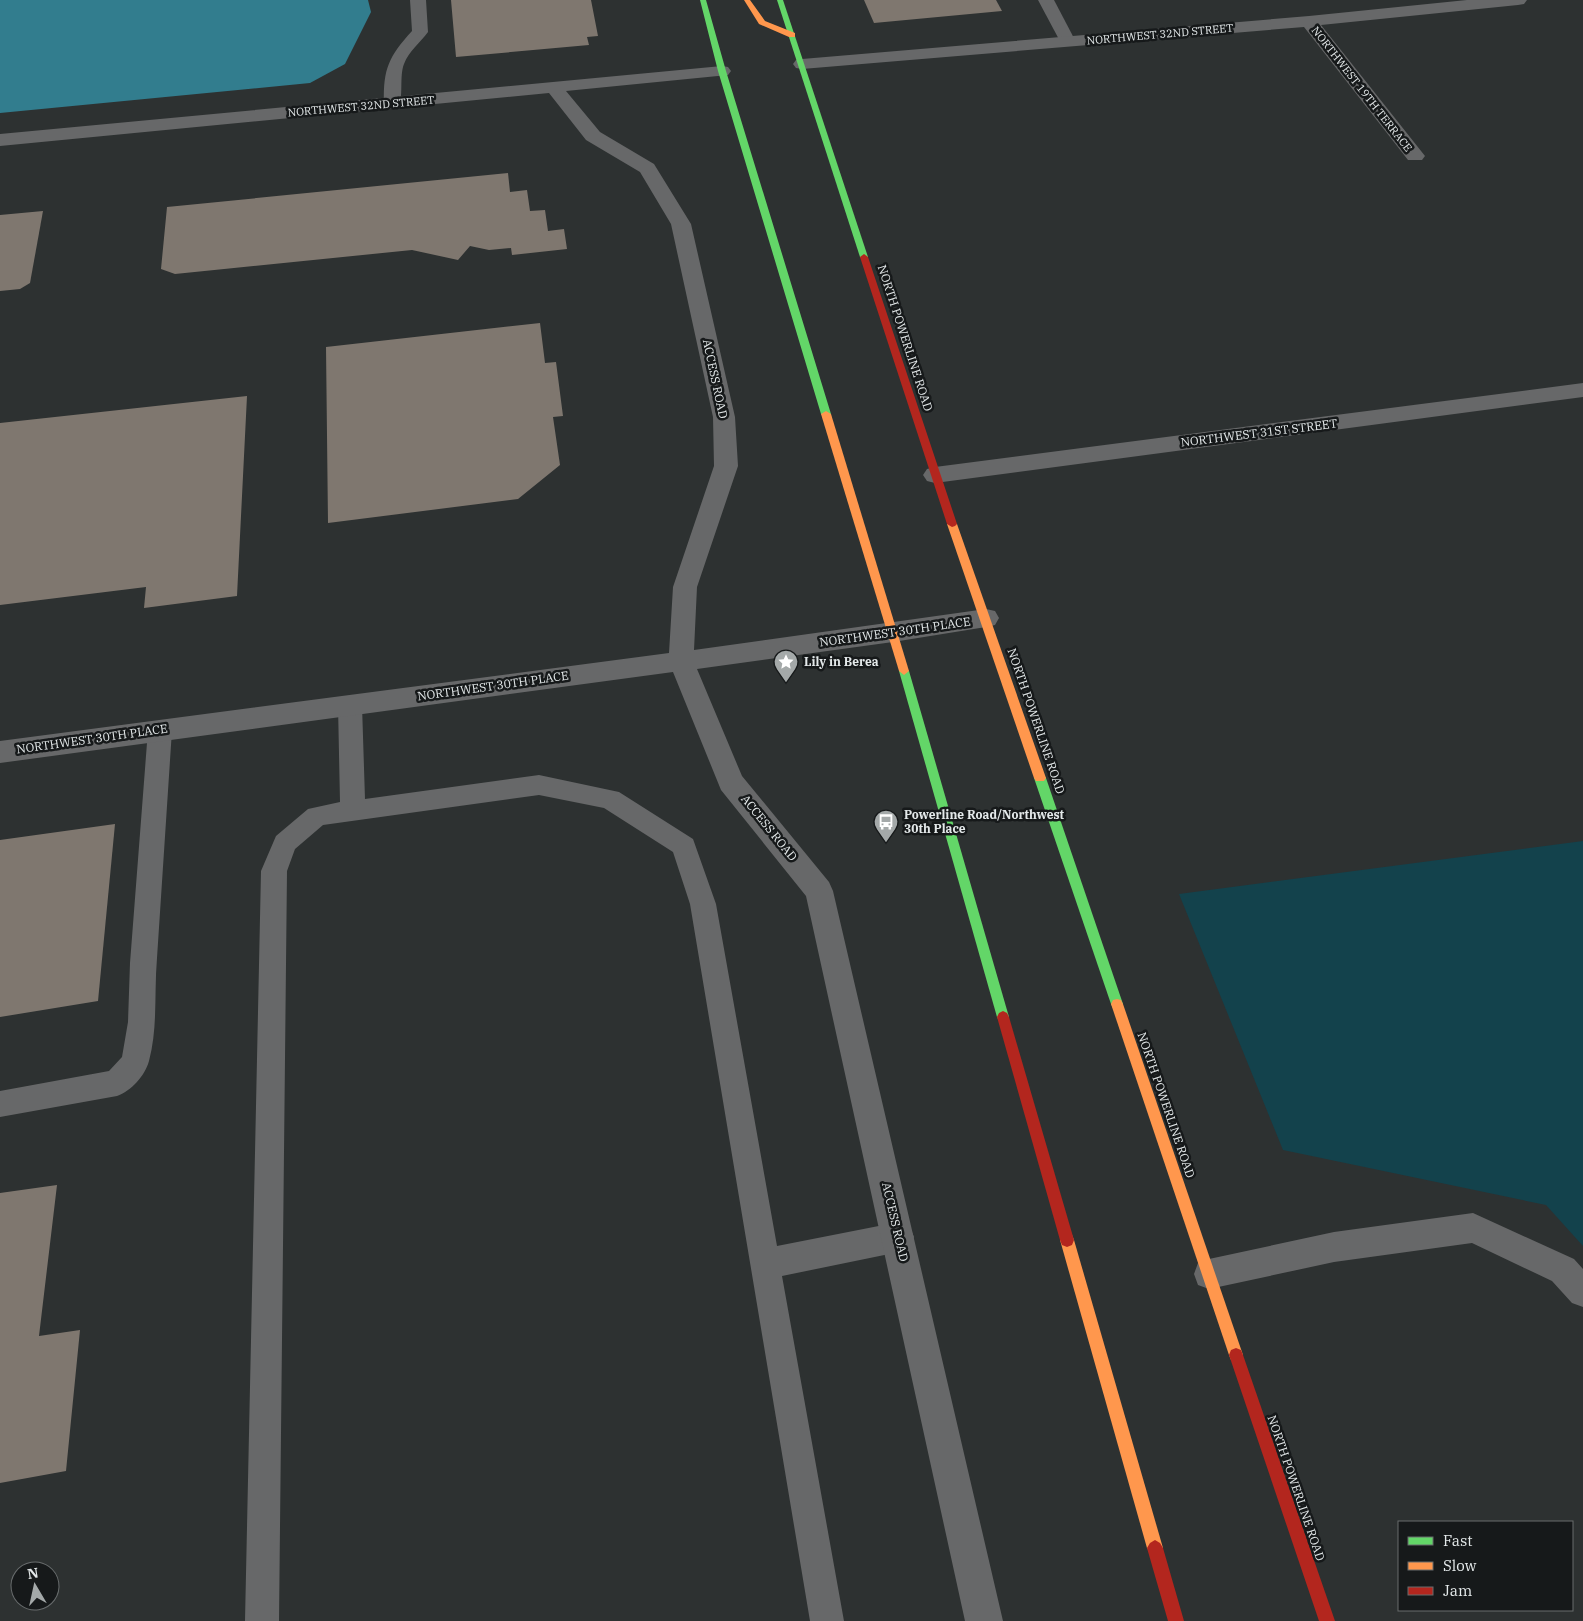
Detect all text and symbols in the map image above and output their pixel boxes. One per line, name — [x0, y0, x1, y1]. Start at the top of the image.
street label: NORTHWEST 32ND STREET — [1086, 21, 1234, 47]
street label: NORTHWEST 19TH TERRACE — [1309, 23, 1415, 155]
street label: NORTHWEST 32ND STREET — [287, 93, 435, 119]
street label: NORTH POWERLINE ROAD — [875, 263, 936, 413]
street label: ACCESS ROAD — [700, 338, 731, 420]
street label: NORTHWEST 31ST STREET — [1180, 415, 1338, 450]
street label: NORTHWEST 30TH PLACE — [818, 613, 971, 650]
street label: NORTH POWERLINE ROAD — [1004, 646, 1068, 796]
place icon: Lily in Berea — [773, 649, 799, 683]
place label: Lily in Berea — [804, 654, 879, 669]
street label: NORTHWEST 30TH PLACE — [416, 667, 569, 704]
street label: NORTHWEST 30TH PLACE — [15, 720, 168, 757]
street label: ACCESS ROAD — [738, 792, 801, 864]
place label: Powerline Road/Northwest 30th Place — [904, 807, 1065, 836]
bus stop icon: Powerline Road/Northwest 30th Place — [873, 809, 899, 843]
street label: NORTH POWERLINE ROAD — [1134, 1030, 1198, 1180]
street label: ACCESS ROAD — [879, 1181, 912, 1263]
street label: NORTH POWERLINE ROAD — [1264, 1413, 1328, 1563]
legend — [1398, 1521, 1573, 1611]
text: Fast — [1443, 1531, 1473, 1550]
text: Slow — [1443, 1556, 1477, 1575]
north arrow — [10, 1561, 60, 1611]
text: N — [26, 1563, 40, 1583]
text: Jam — [1443, 1581, 1472, 1600]

